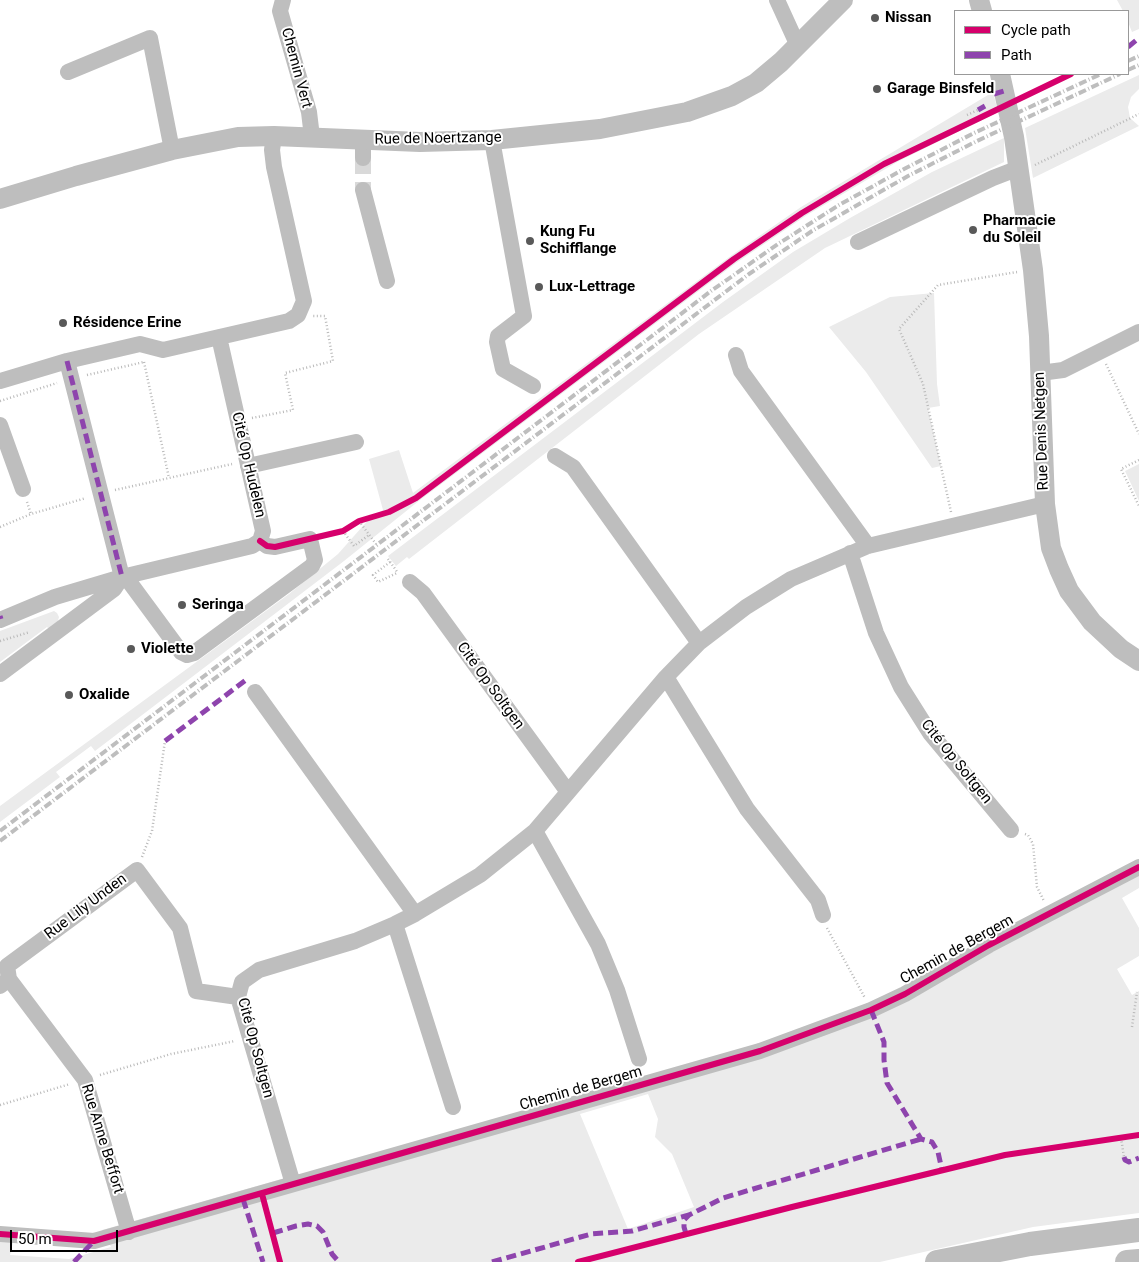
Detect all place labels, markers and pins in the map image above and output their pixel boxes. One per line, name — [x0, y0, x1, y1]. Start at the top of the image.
place label: Nissan — [885, 9, 931, 27]
marker: Nissan — [869, 12, 881, 24]
place label: Garage Binsfeld — [887, 80, 994, 98]
marker: Garage Binsfeld — [871, 83, 883, 95]
place label: Pharmacie du Soleil — [983, 212, 1055, 247]
place label: Kung Fu Schifflange — [540, 223, 616, 258]
marker: Pharmacie du Soleil — [967, 224, 979, 236]
marker: Kung Fu Schifflange — [524, 235, 536, 247]
place label: Lux-Lettrage — [549, 278, 635, 296]
marker: Lux-Lettrage — [533, 281, 545, 293]
place label: Résidence Erine — [73, 314, 181, 332]
marker: Résidence Erine — [57, 317, 69, 329]
place label: Seringa — [192, 596, 244, 614]
marker: Seringa — [176, 599, 188, 611]
place label: Violette — [141, 640, 194, 658]
marker: Violette — [125, 643, 137, 655]
place label: Oxalide — [79, 686, 129, 704]
marker: Oxalide — [63, 689, 75, 701]

